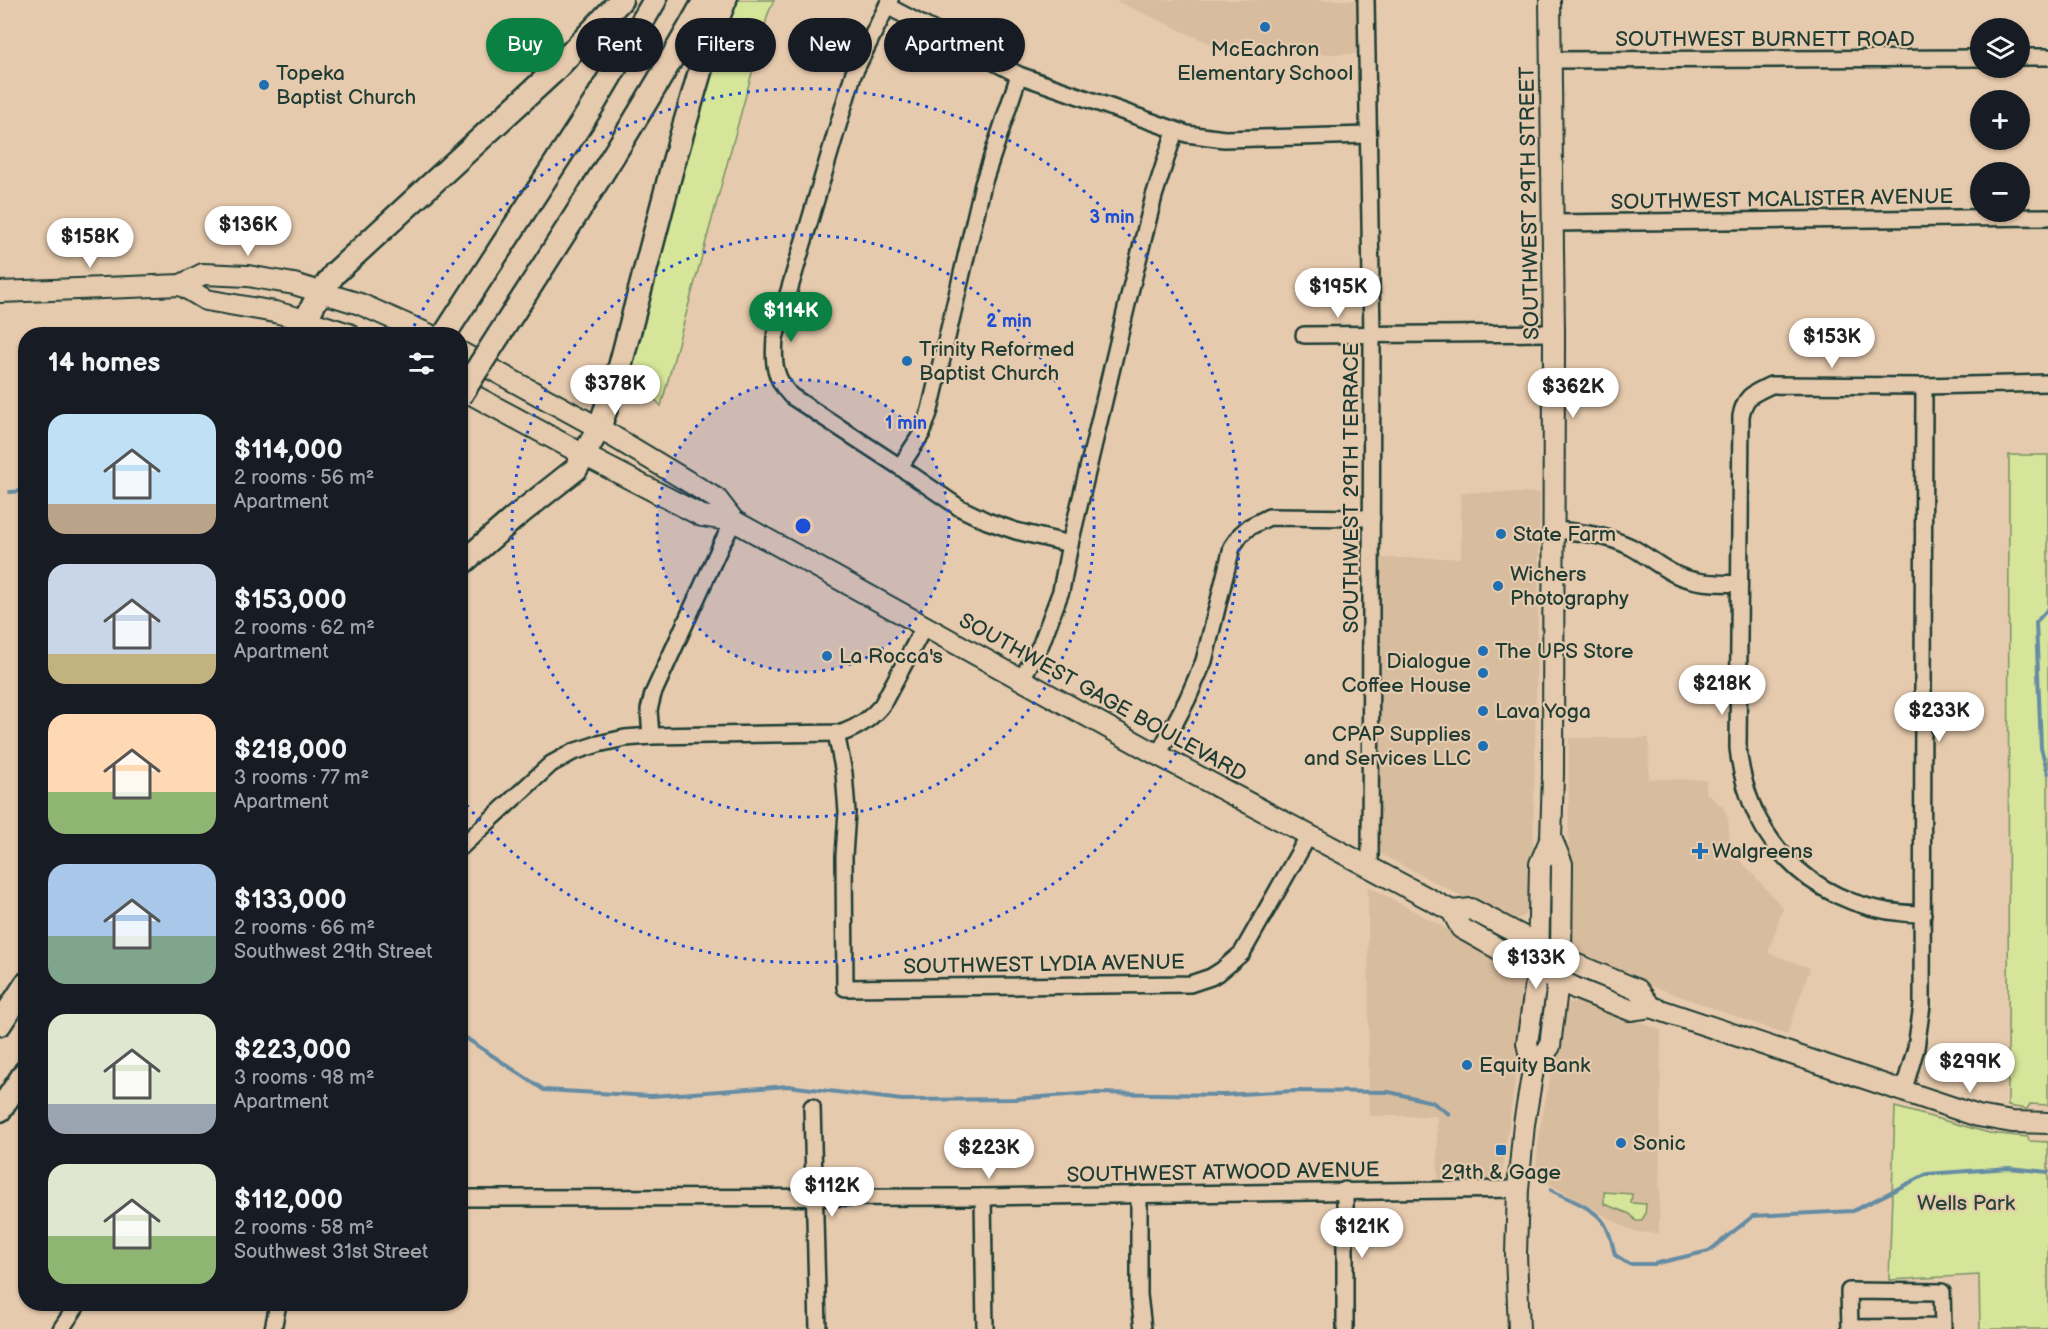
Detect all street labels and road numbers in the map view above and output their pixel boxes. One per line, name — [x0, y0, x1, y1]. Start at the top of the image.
street label: SOUTHWEST BURNETT ROAD — [1615, 27, 1915, 52]
street label: SOUTHWEST 29TH STREET — [1515, 66, 1544, 340]
street label: SOUTHWEST MCALISTER AVENUE — [1611, 184, 1953, 215]
street label: SOUTHWEST 29TH TERRACE — [1339, 343, 1364, 633]
street label: SOUTHWEST GAGE BOULEVARD — [955, 608, 1251, 787]
street label: SOUTHWEST LYDIA AVENUE — [903, 950, 1185, 979]
street label: SOUTHWEST ATWOOD AVENUE — [1066, 1157, 1380, 1188]

